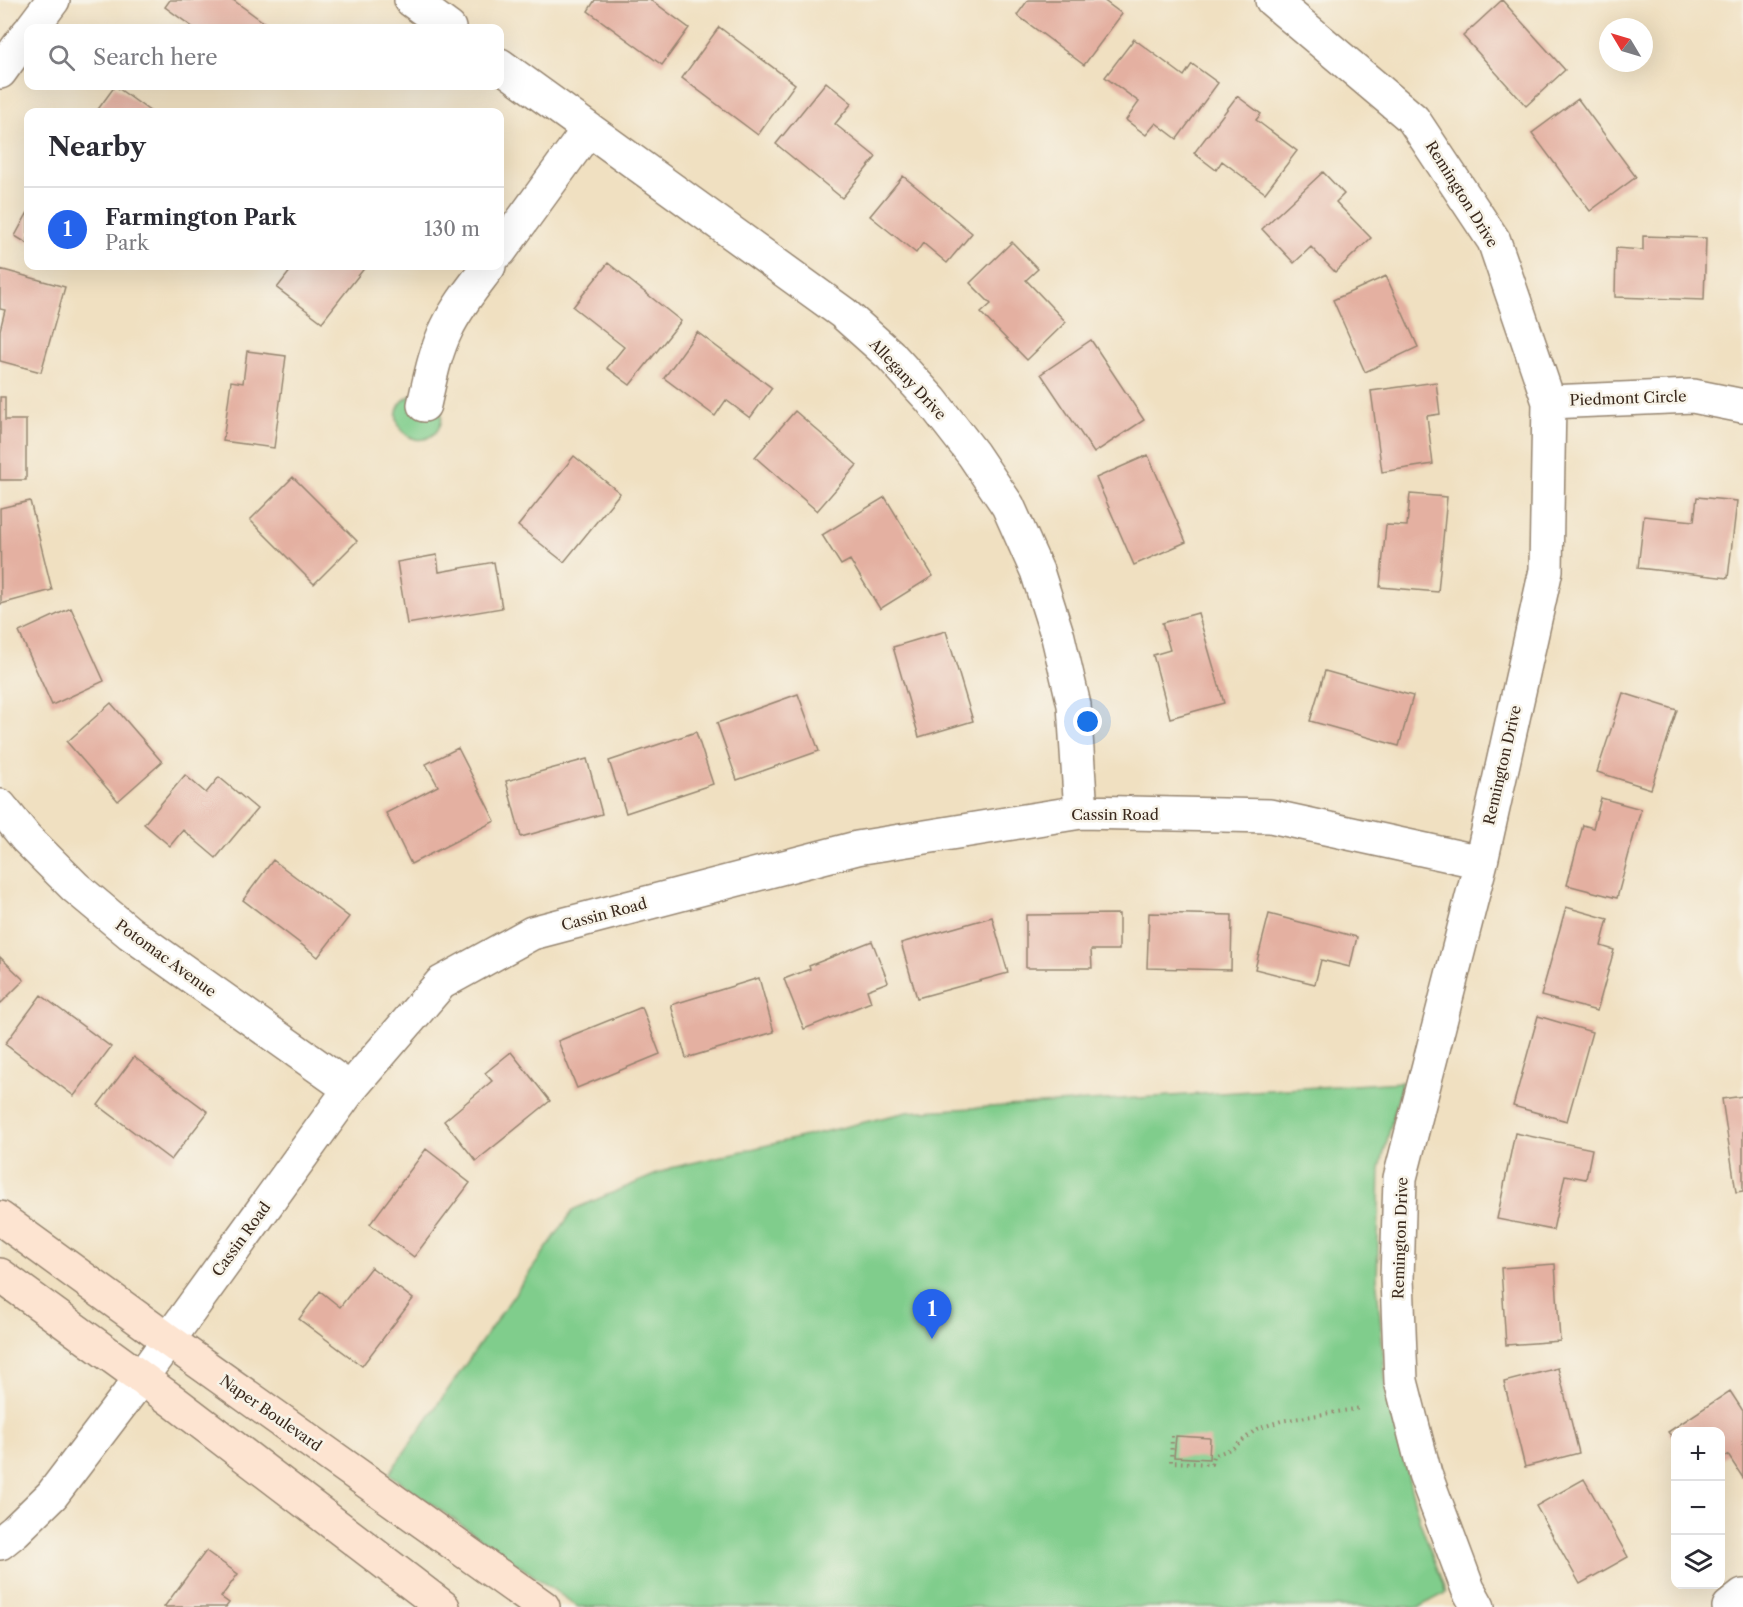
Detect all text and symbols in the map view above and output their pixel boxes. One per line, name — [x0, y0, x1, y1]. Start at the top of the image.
north arrow — [1599, 18, 1653, 72]
search box — [24, 24, 504, 90]
icon: search — [45, 41, 78, 74]
text: Search here — [93, 44, 218, 71]
text: Nearby — [48, 131, 146, 163]
street label: Remington Drive — [1422, 137, 1502, 251]
text: Farmington Park — [105, 204, 296, 231]
text: 1 — [63, 217, 72, 241]
text: 130 m — [424, 217, 480, 241]
text: Park — [105, 231, 148, 255]
street label: Allegany Drive — [865, 334, 950, 424]
street label: Piedmont Circle — [1569, 386, 1687, 410]
street label: Remington Drive — [1479, 703, 1525, 827]
your location — [1073, 707, 1102, 736]
street label: Cassin Road — [1071, 805, 1159, 824]
street label: Cassin Road — [559, 893, 649, 935]
street label: Potomac Avenue — [112, 915, 220, 1001]
street label: Remington Drive — [1388, 1177, 1412, 1299]
street label: Cassin Road — [208, 1198, 274, 1280]
pin: 1 — [912, 1290, 952, 1339]
street label: Naper Boulevard — [216, 1371, 326, 1455]
map controls — [1671, 1427, 1725, 1589]
button: + — [1671, 1427, 1725, 1481]
button: − — [1671, 1481, 1725, 1535]
button: layers — [1671, 1535, 1725, 1589]

